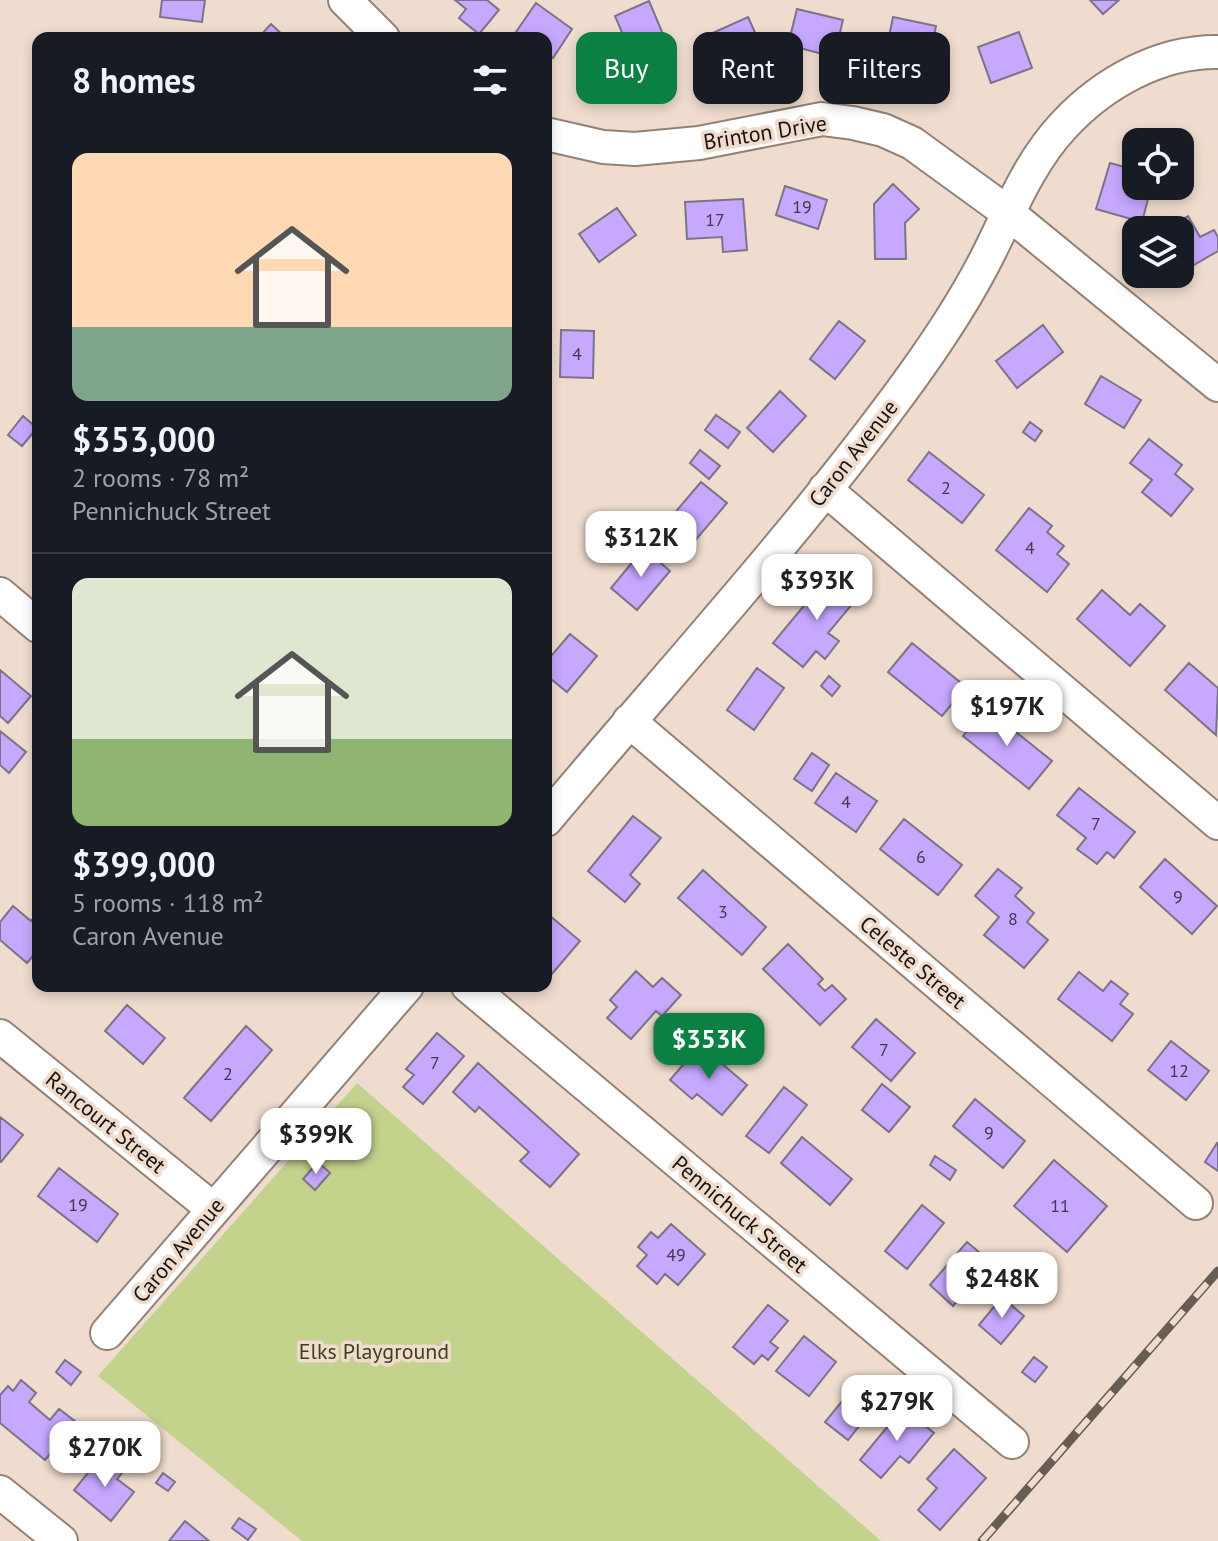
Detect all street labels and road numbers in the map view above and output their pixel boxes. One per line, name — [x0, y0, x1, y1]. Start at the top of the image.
street label: Brinton Drive — [701, 108, 829, 156]
street label: Caron Avenue — [802, 394, 904, 512]
street label: Celeste Street — [854, 909, 972, 1015]
street label: Rancourt Street — [40, 1065, 172, 1179]
street label: Pennichuck Street — [667, 1149, 814, 1279]
street label: Caron Avenue — [126, 1192, 230, 1308]

